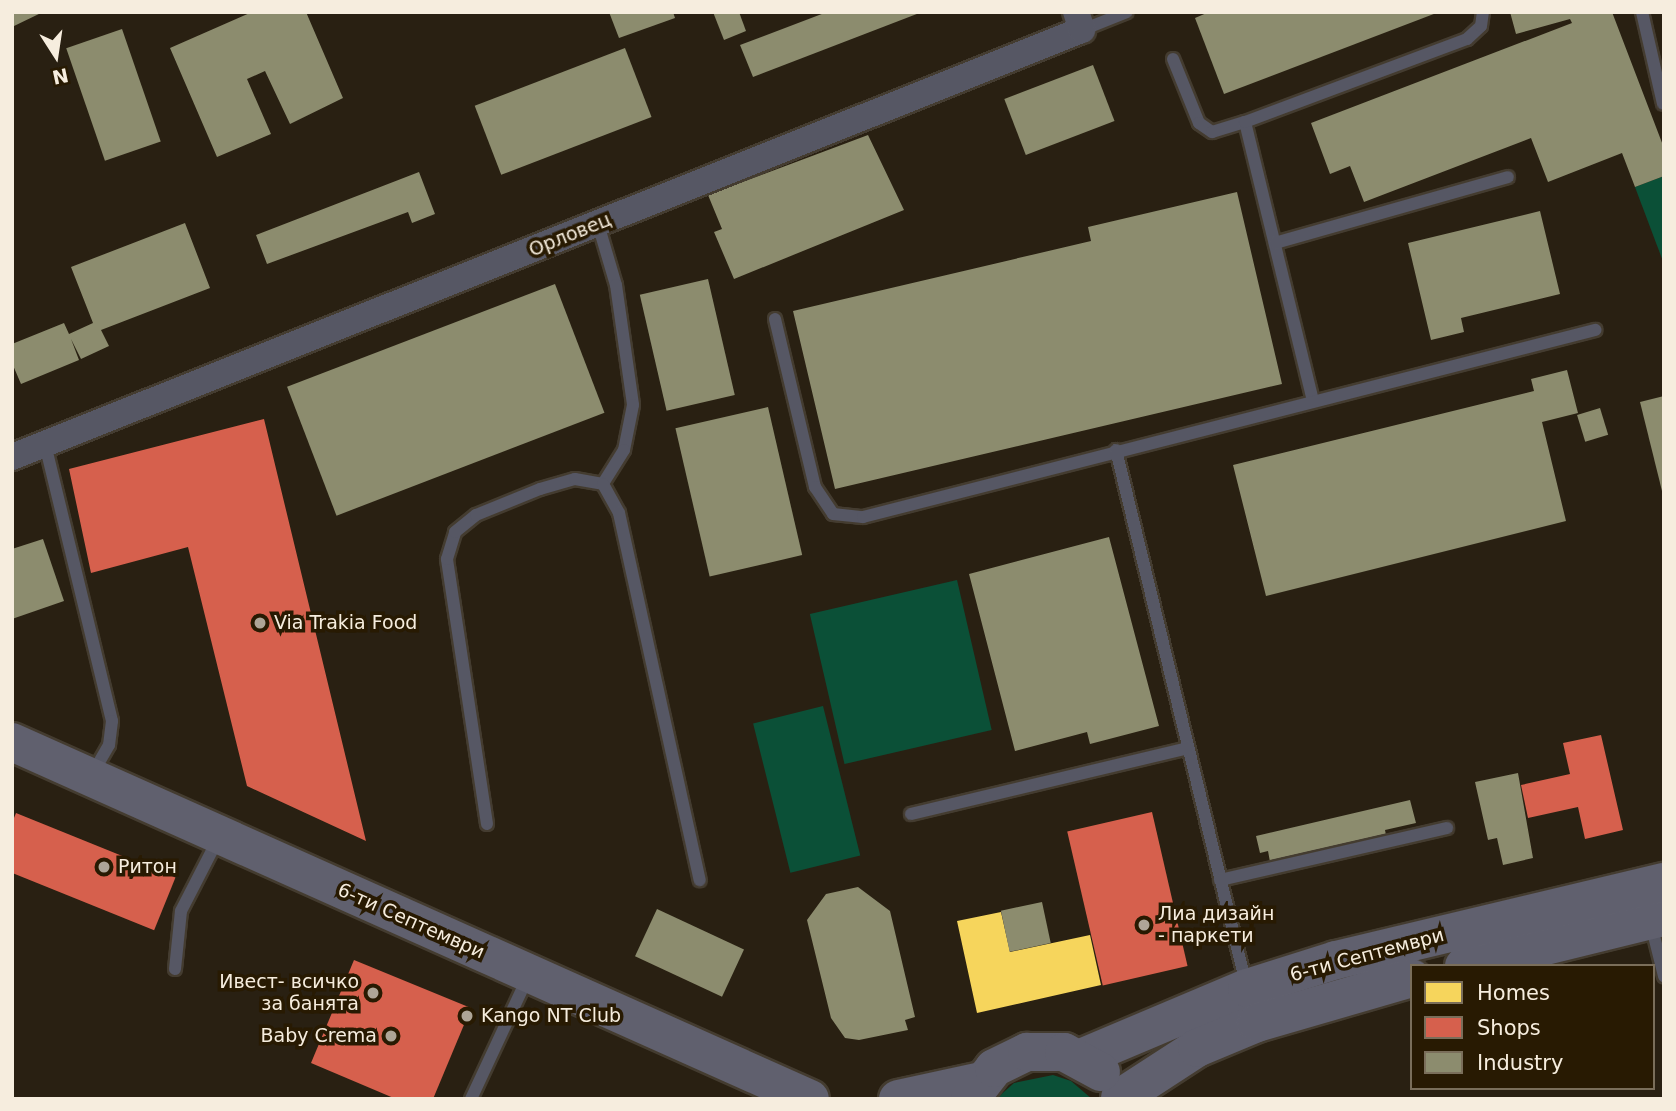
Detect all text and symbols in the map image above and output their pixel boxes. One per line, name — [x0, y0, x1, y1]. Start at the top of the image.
north arrow — [21, 21, 91, 91]
text: N — [50, 64, 70, 89]
street label: Орловец — [526, 208, 614, 262]
place label: Via Trakia Food — [274, 612, 417, 634]
marker: Via Trakia Food — [252, 615, 268, 631]
place label: Ритон — [118, 856, 177, 878]
marker: Ритон — [96, 859, 112, 875]
street label: 6-ти Септември — [334, 878, 488, 964]
place label: Лиа дизайн - паркети — [1158, 903, 1274, 947]
marker: Лиа дизайн - паркети — [1136, 917, 1152, 933]
street label: 6-ти Септември — [1288, 923, 1446, 987]
legend — [1410, 964, 1655, 1090]
place label: Ивест- всичко за банята — [219, 971, 359, 1015]
text: Homes — [1477, 981, 1550, 1005]
marker: Ивест- всичко за банята — [365, 985, 381, 1001]
place label: Kango NT Club — [481, 1005, 621, 1027]
marker: Kango NT Club — [459, 1008, 475, 1024]
text: Shops — [1477, 1016, 1541, 1040]
place label: Baby Crema — [260, 1025, 377, 1047]
marker: Baby Crema — [383, 1028, 399, 1044]
text: Industry — [1477, 1051, 1563, 1075]

